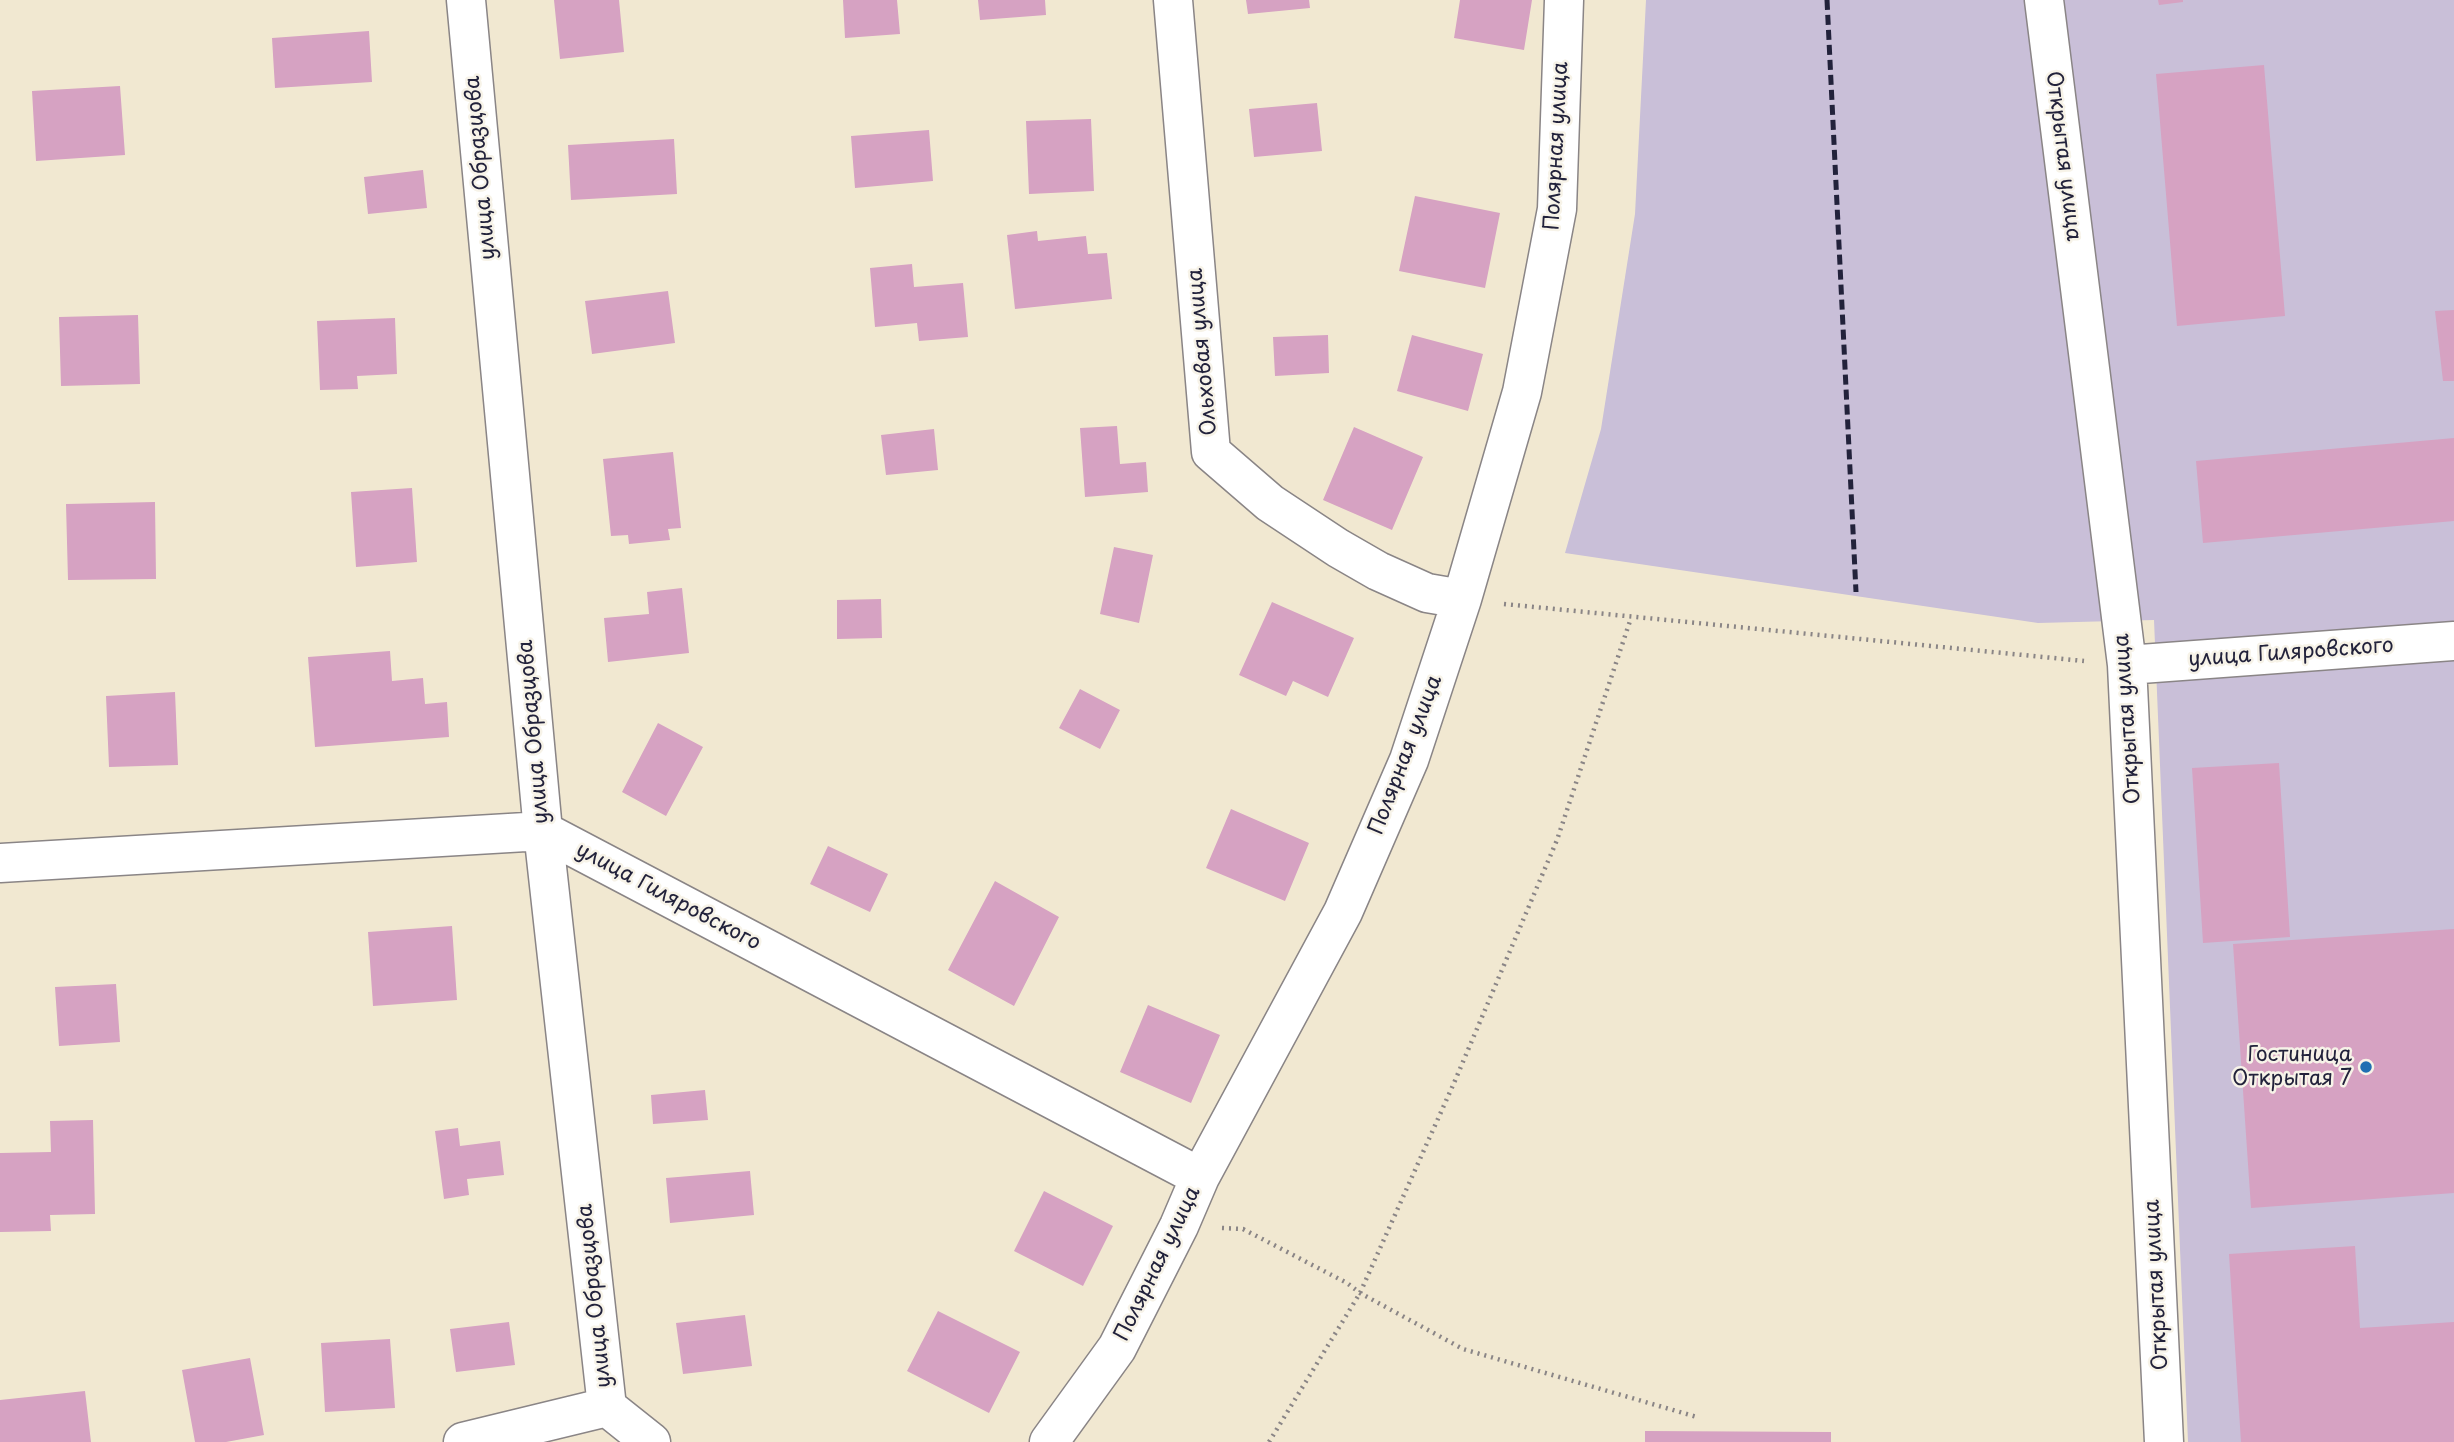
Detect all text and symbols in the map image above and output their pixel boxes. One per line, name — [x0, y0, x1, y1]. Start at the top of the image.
street label: Полярная улица — [1540, 61, 1574, 231]
street label: Открытая улица — [2040, 70, 2086, 242]
street label: улица Образцова — [460, 75, 502, 261]
street label: Ольховая улица — [1183, 267, 1223, 437]
street label: Открытая улица — [2109, 633, 2147, 805]
street label: улица Гиляровского — [2187, 633, 2395, 673]
street label: улица Образцова — [513, 639, 555, 825]
street label: Полярная улица — [1364, 672, 1448, 838]
street label: улица Гиляровского — [571, 838, 765, 956]
place label: Гостиница Открытая 7 — [2232, 1042, 2352, 1092]
marker: Гостиница Открытая 7 — [2358, 1059, 2374, 1075]
street label: Полярная улица — [1110, 1183, 1206, 1345]
street label: Открытая улица — [2140, 1199, 2174, 1371]
street label: улица Образцова — [573, 1203, 617, 1389]

